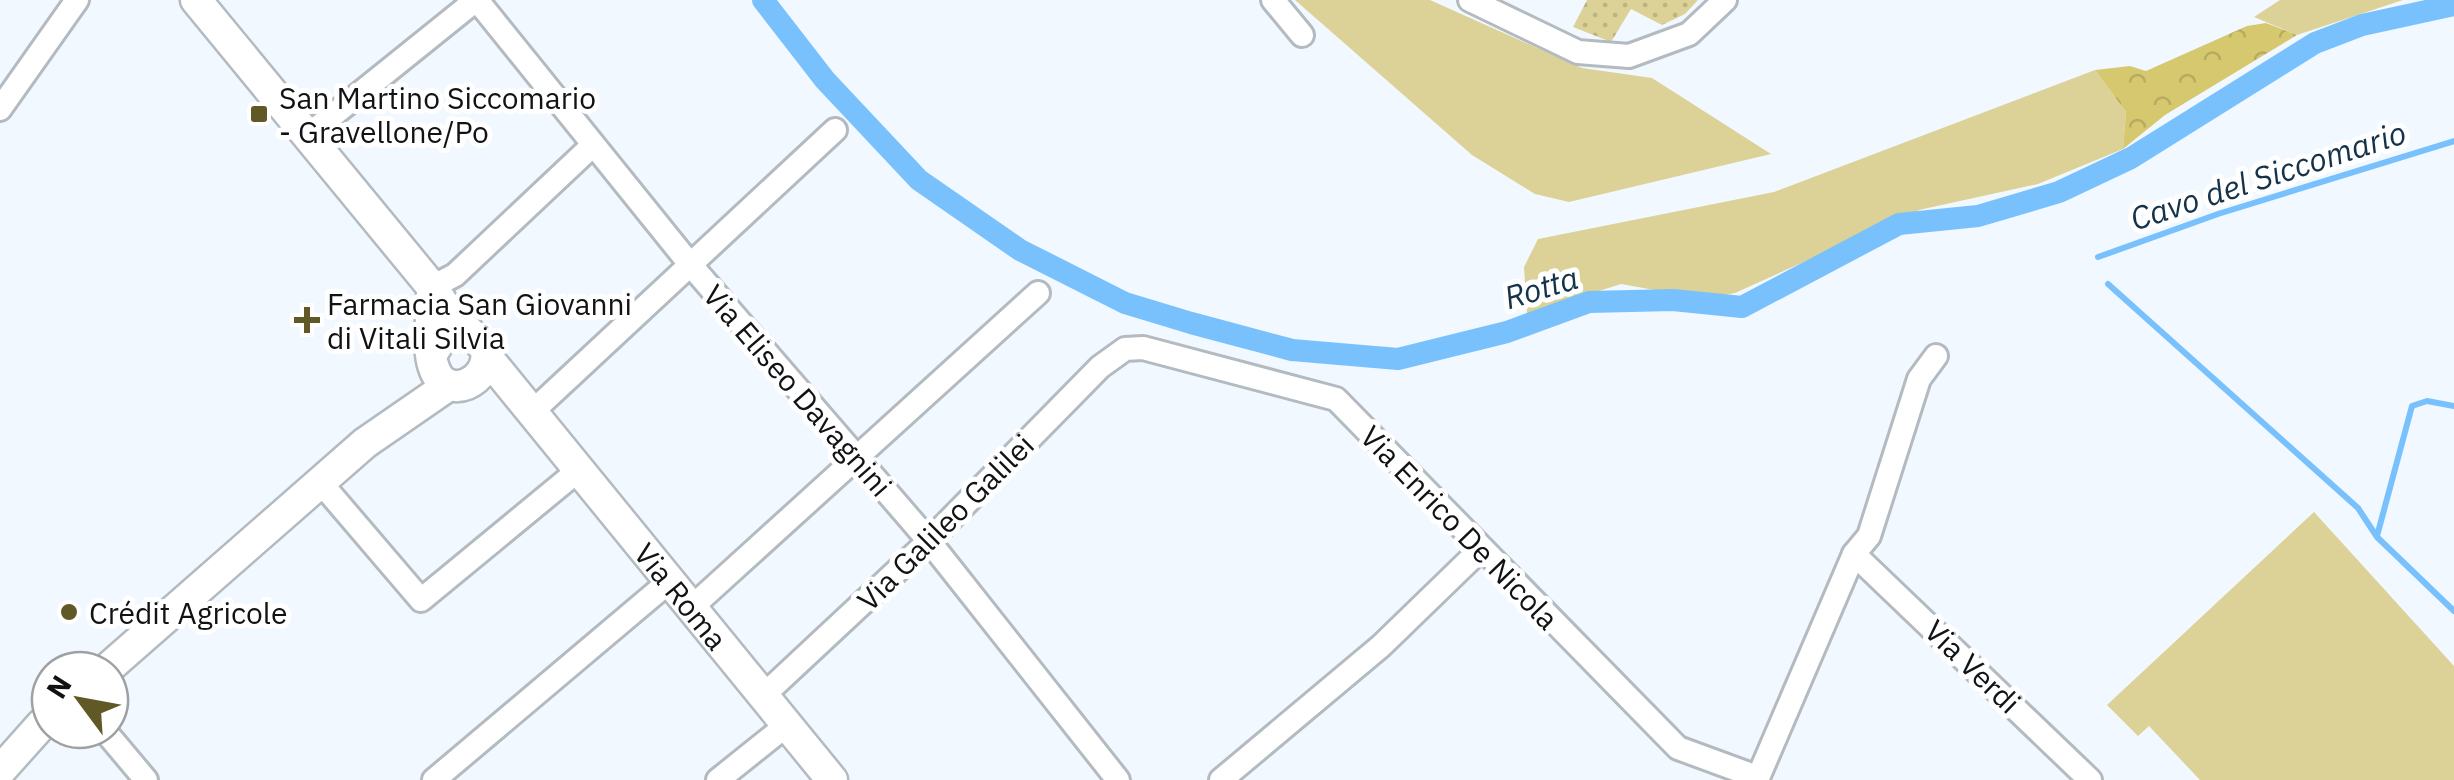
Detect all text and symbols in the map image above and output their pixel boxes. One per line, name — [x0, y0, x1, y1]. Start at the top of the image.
place label: San Martino Siccomario - Gravellone/Po — [279, 78, 596, 151]
marker: San Martino Siccomario - Gravellone/Po — [248, 103, 270, 125]
water label: Cavo del Siccomario — [2125, 111, 2411, 239]
water label: Rotta — [1499, 256, 1583, 318]
street label: Via Eliseo Davagnini — [695, 276, 901, 504]
place label: Farmacia San Giovanni di Vitali Silvia — [327, 284, 632, 357]
marker: Farmacia San Giovanni di Vitali Silvia — [296, 309, 318, 331]
street label: Via Enrico De Nicola — [1353, 417, 1567, 637]
street label: Via Galileo Galilei — [848, 425, 1042, 619]
street label: Via Roma — [627, 534, 737, 657]
place label: Crédit Agricole — [89, 593, 287, 632]
marker: Crédit Agricole — [58, 601, 80, 623]
street label: Via Verdi — [1917, 611, 2029, 721]
north arrow — [30, 650, 130, 750]
text: N — [37, 668, 79, 705]

